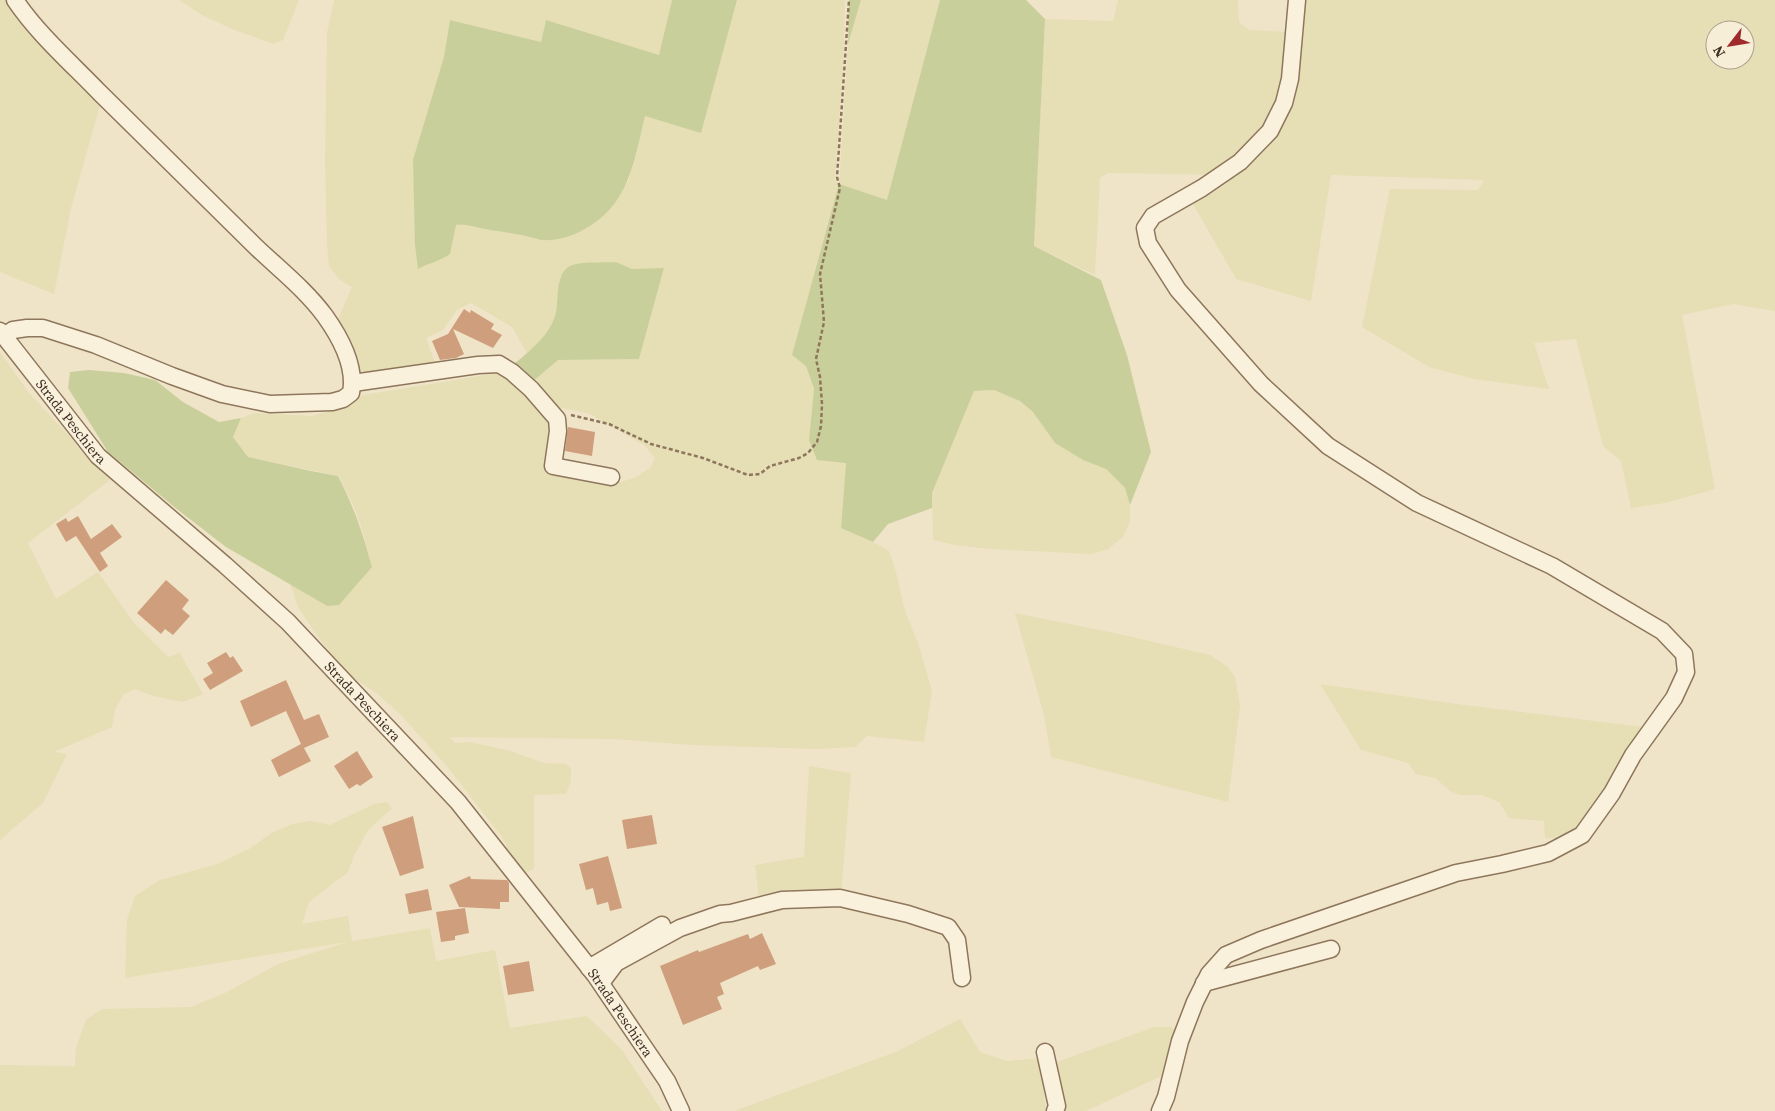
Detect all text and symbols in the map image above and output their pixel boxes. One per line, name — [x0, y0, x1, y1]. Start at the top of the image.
north arrow — [1705, 20, 1755, 70]
text: N — [1708, 42, 1730, 61]
street label: Strada Peschiera — [31, 375, 111, 469]
street label: Strada Peschiera — [320, 657, 406, 746]
street label: Strada Peschiera — [583, 964, 658, 1062]

